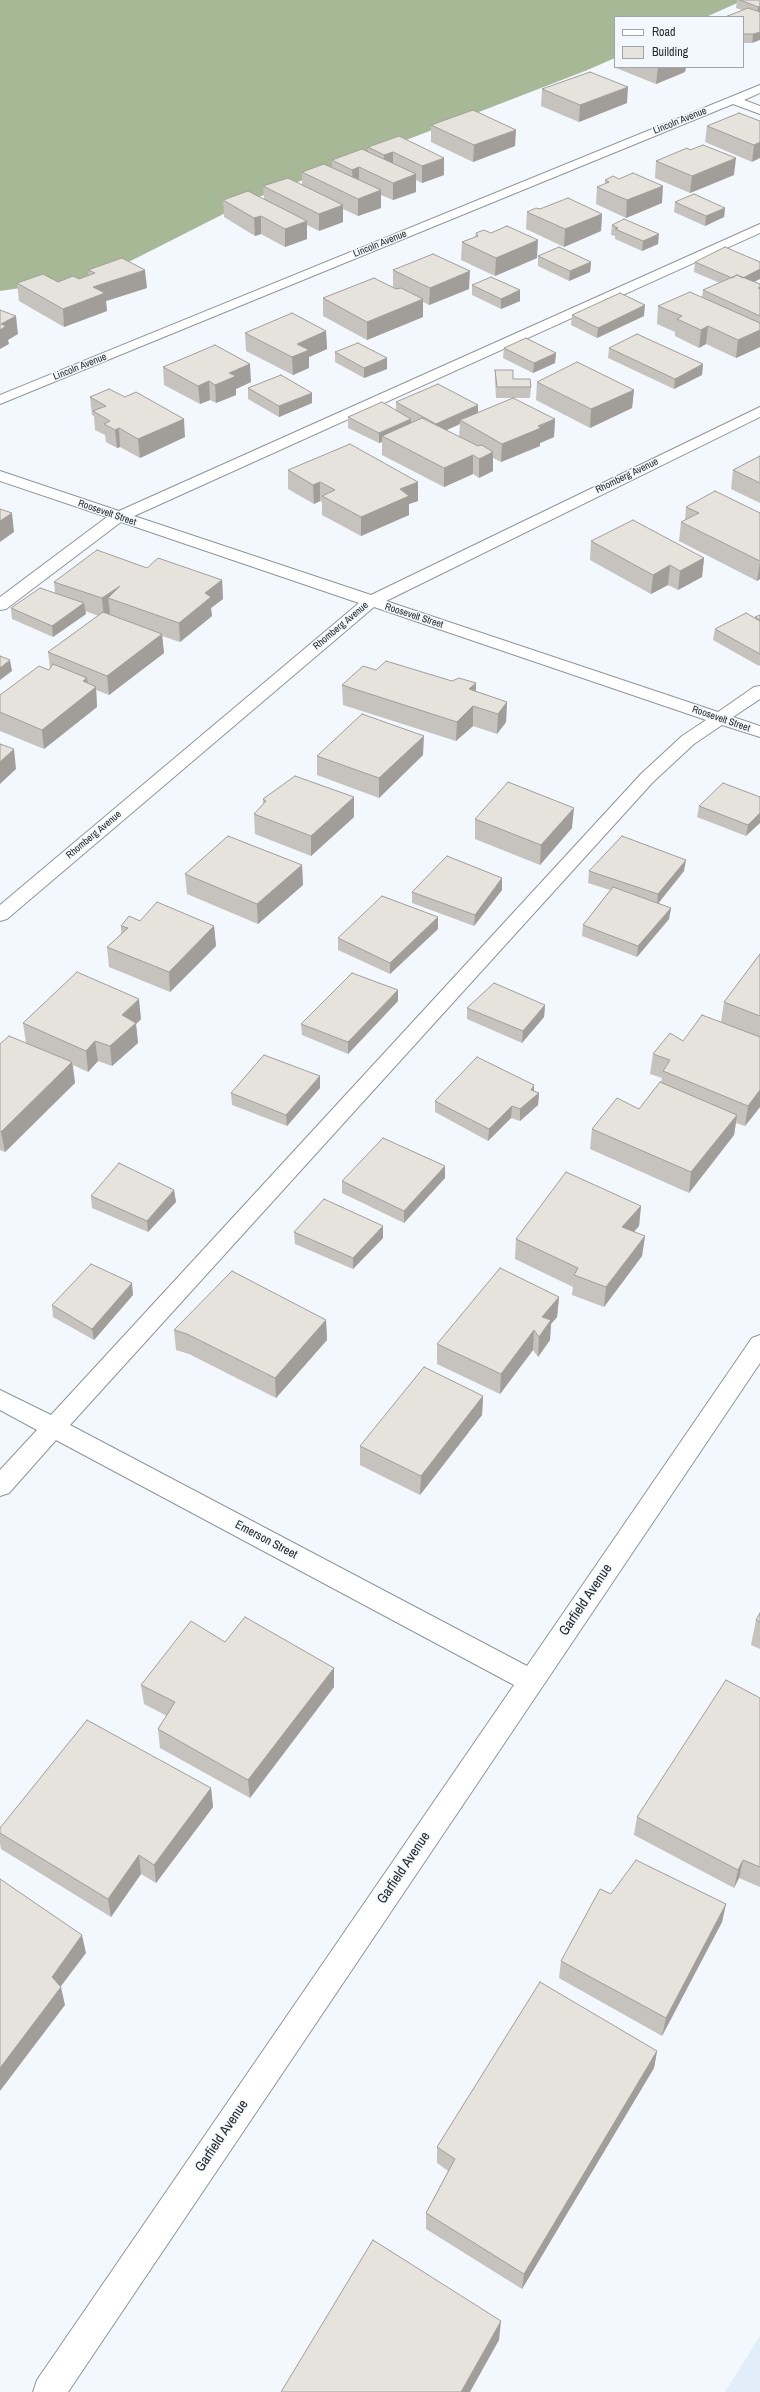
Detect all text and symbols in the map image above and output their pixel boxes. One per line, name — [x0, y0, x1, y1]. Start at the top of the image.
legend — [614, 16, 744, 68]
text: Road — [652, 24, 676, 40]
text: Building — [652, 44, 688, 60]
street label: Lincoln Avenue — [652, 105, 708, 137]
street label: Lincoln Avenue — [352, 228, 408, 260]
street label: Lincoln Avenue — [52, 351, 108, 383]
street label: Rhomberg Avenue — [594, 456, 660, 496]
street label: Roosevelt Street — [76, 497, 138, 529]
street label: Rhomberg Avenue — [311, 599, 371, 653]
street label: Roosevelt Street — [383, 601, 445, 631]
street label: Roosevelt Street — [690, 703, 752, 735]
street label: Rhomberg Avenue — [64, 808, 124, 862]
street label: Emerson Street — [232, 1518, 300, 1562]
street label: Garfield Avenue — [556, 1561, 616, 1639]
street label: Garfield Avenue — [374, 1829, 434, 1907]
street label: Garfield Avenue — [192, 2097, 252, 2175]

